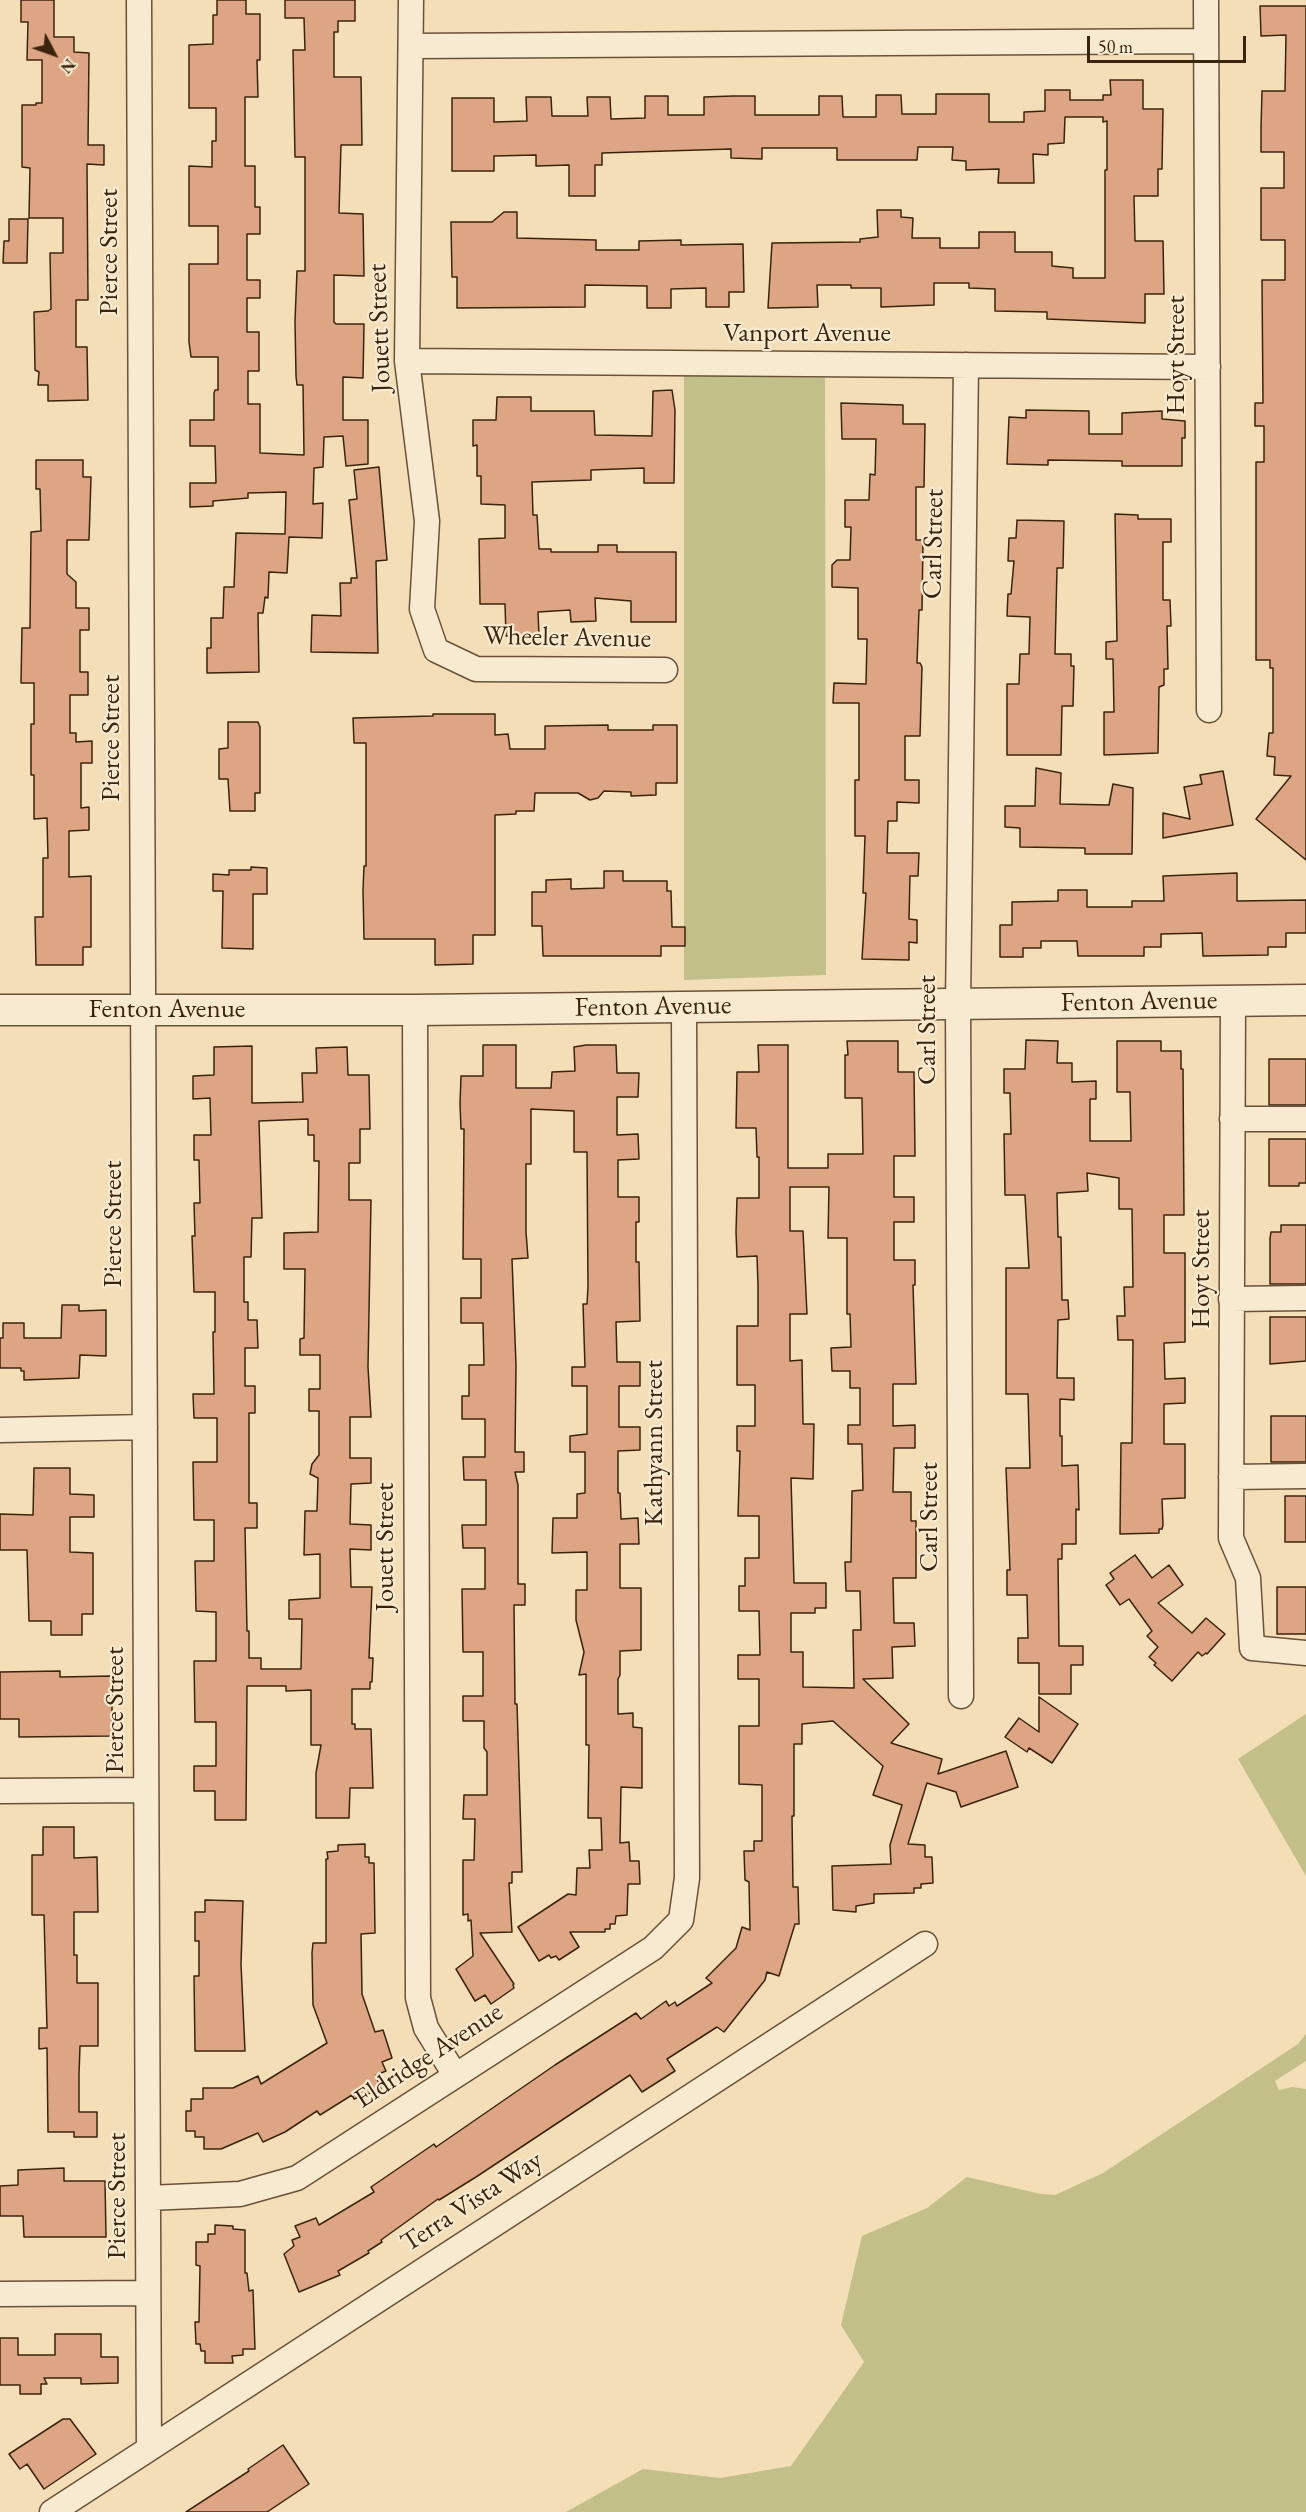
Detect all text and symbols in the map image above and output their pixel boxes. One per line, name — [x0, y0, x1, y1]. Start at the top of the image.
north arrow — [24, 24, 84, 84]
scale bar — [1090, 24, 1249, 62]
text: 50 m — [1098, 35, 1133, 58]
text: N — [56, 54, 80, 78]
street label: Pierce Street — [94, 189, 126, 315]
street label: Jouett Street — [362, 263, 398, 393]
street label: Hoyt Street — [1161, 295, 1193, 415]
street label: Vanport Avenue — [723, 318, 891, 350]
street label: Carl Street — [917, 489, 951, 599]
street label: Wheeler Avenue — [483, 620, 651, 656]
street label: Pierce Street — [96, 675, 128, 801]
street label: Carl Street — [912, 975, 944, 1085]
street label: Fenton Avenue — [1060, 984, 1218, 1020]
street label: Fenton Avenue — [574, 989, 732, 1025]
street label: Fenton Avenue — [89, 994, 245, 1026]
street label: Pierce Street — [98, 1161, 130, 1287]
street label: Hoyt Street — [1186, 1209, 1218, 1329]
street label: Kathyann Street — [639, 1360, 671, 1526]
street label: Carl Street — [914, 1462, 946, 1572]
street label: Jouett Street — [370, 1483, 402, 1611]
street label: Pierce Street — [100, 1647, 132, 1773]
street label: Eldridge Avenue — [349, 1996, 509, 2116]
street label: Pierce Street — [102, 2133, 134, 2259]
street label: Terra Vista Way — [395, 2144, 549, 2260]

